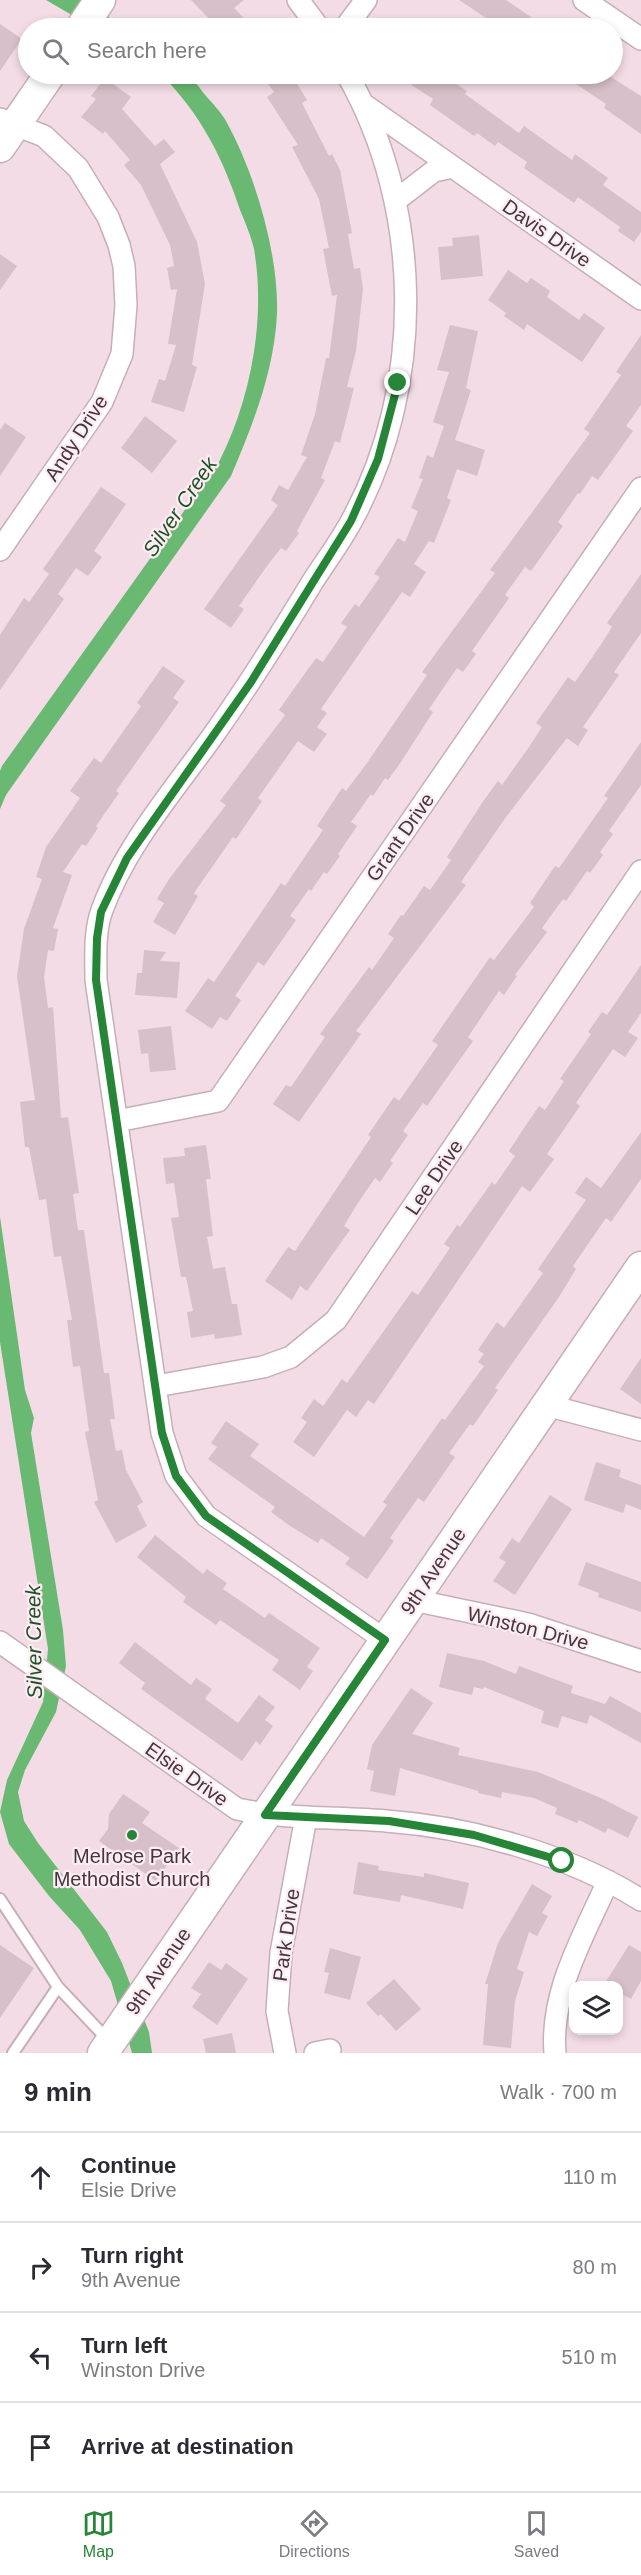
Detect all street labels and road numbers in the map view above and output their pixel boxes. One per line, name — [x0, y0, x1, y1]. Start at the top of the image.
street label: Davis Drive — [499, 195, 595, 271]
street label: Andy Drive — [40, 391, 112, 485]
street label: Grant Drive — [362, 789, 438, 885]
street label: Lee Drive — [401, 1135, 467, 1219]
street label: 9th Avenue — [396, 1524, 470, 1618]
street label: Winston Drive — [465, 1602, 591, 1654]
street label: Elsie Drive — [142, 1738, 232, 1810]
street label: Park Drive — [269, 1887, 303, 1983]
street label: 9th Avenue — [121, 1924, 195, 2018]

